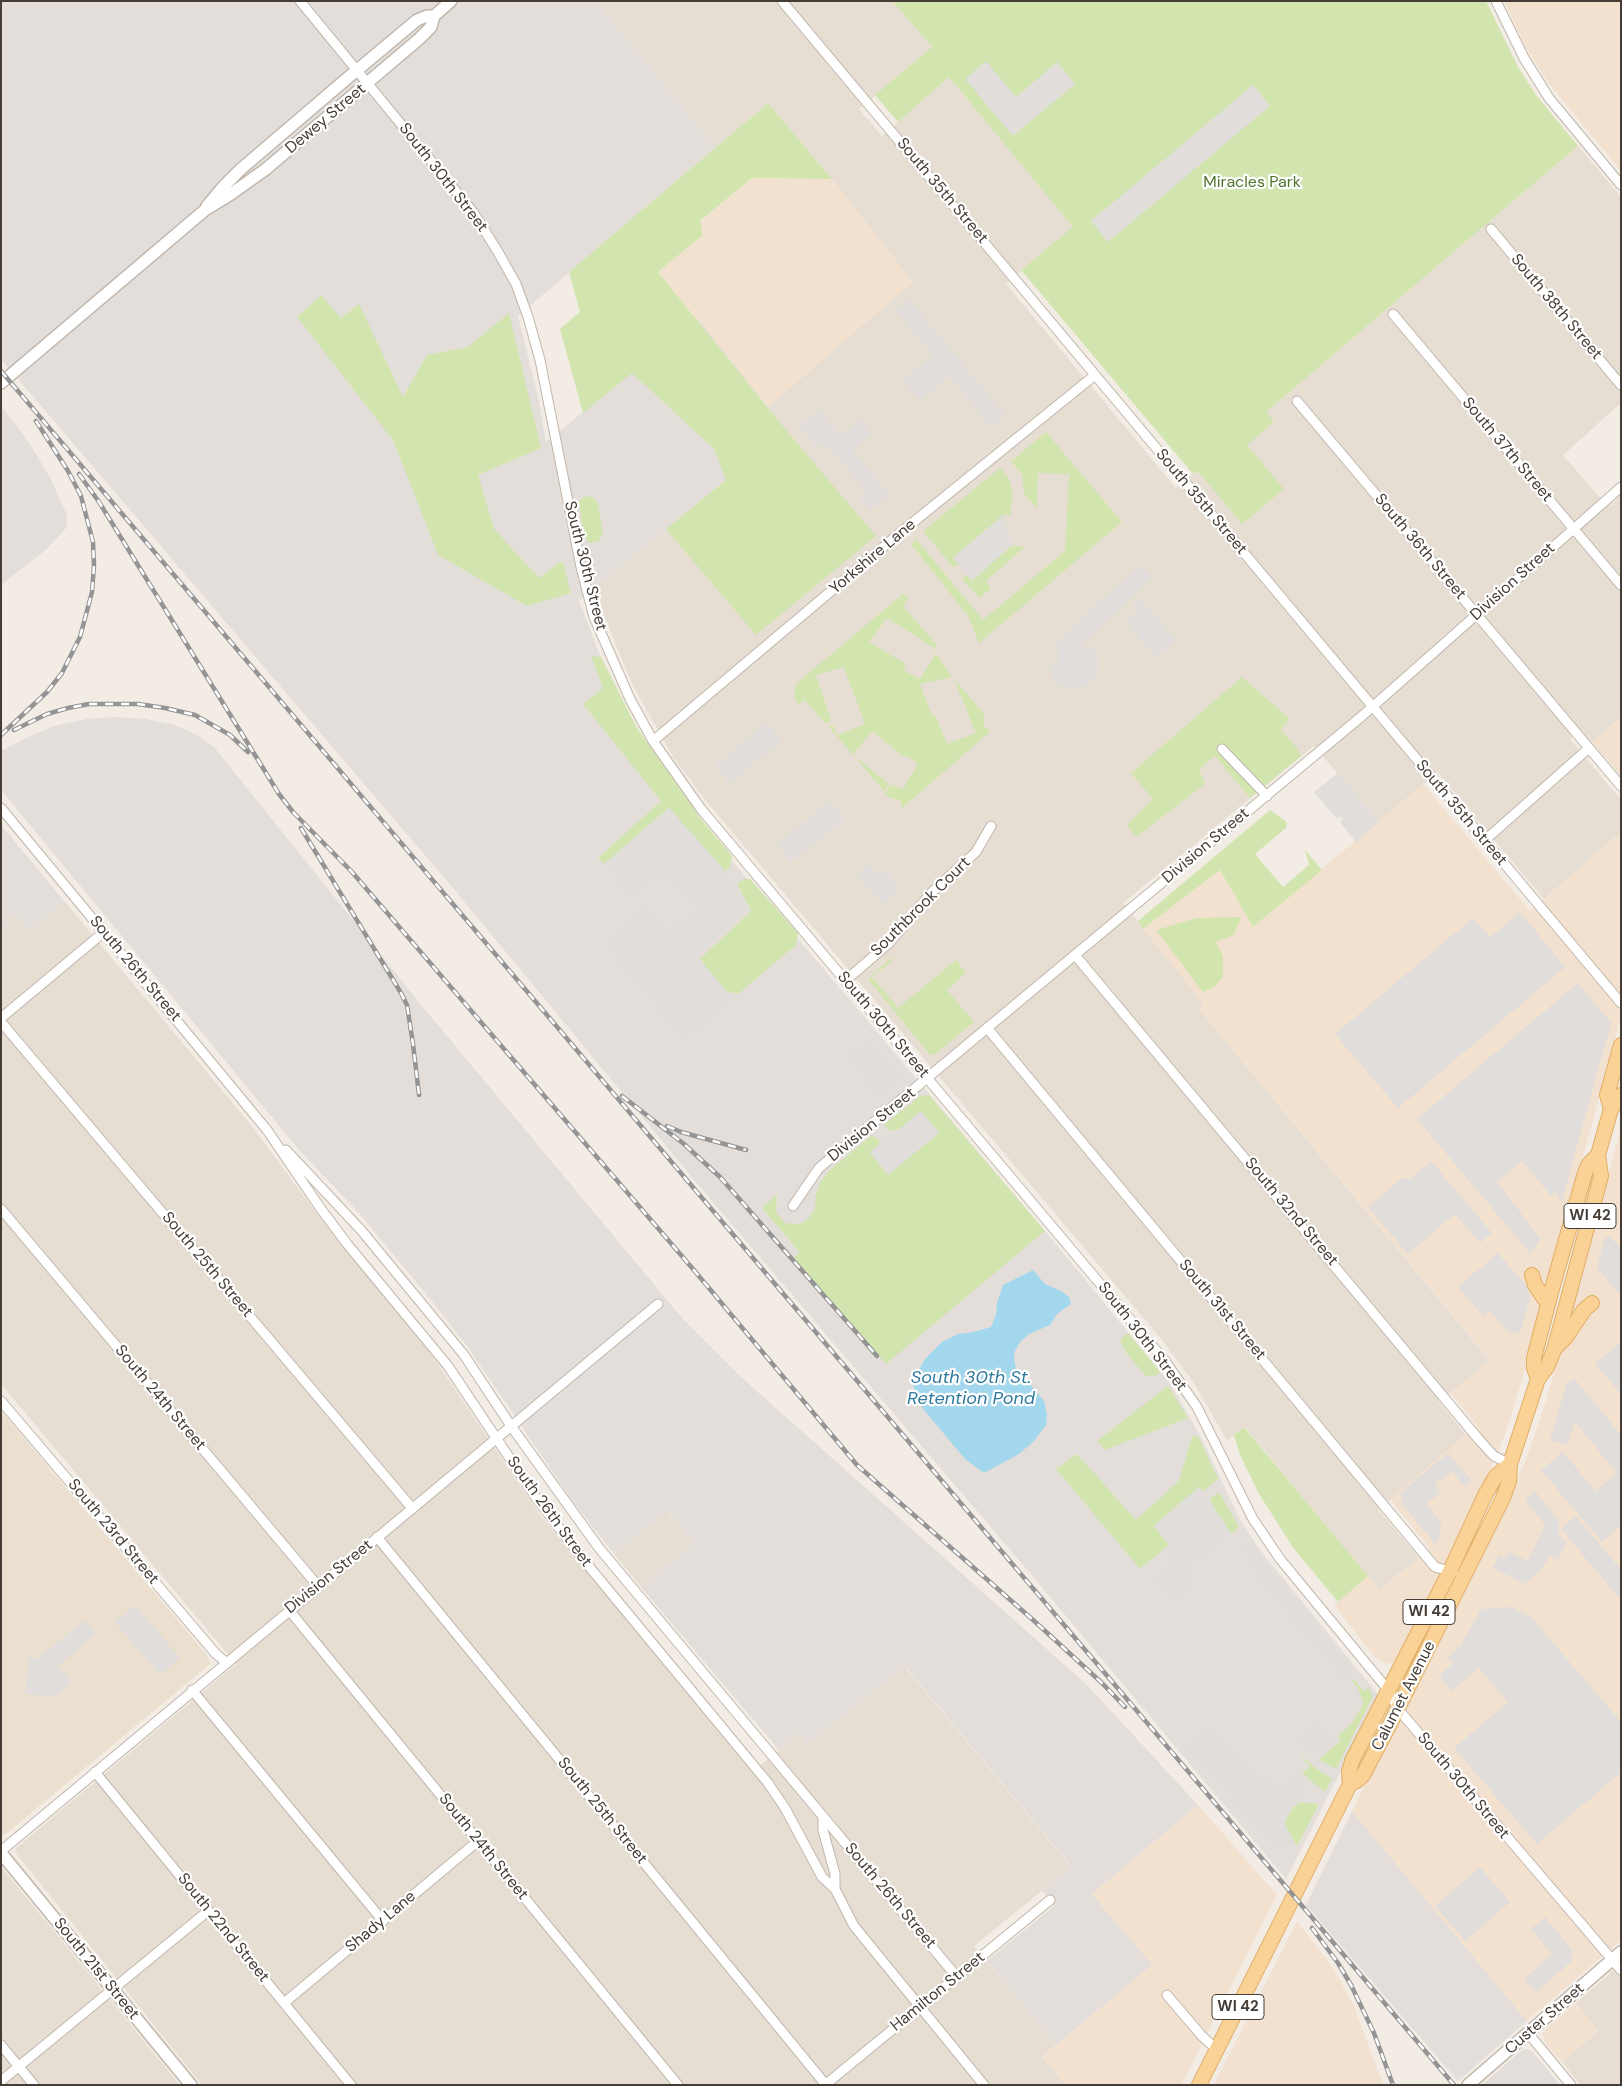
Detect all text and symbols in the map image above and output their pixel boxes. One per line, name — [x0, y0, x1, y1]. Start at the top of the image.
street label: Dewey Street — [282, 80, 370, 158]
street label: South 30th Street — [394, 120, 492, 236]
street label: South 35th Street — [892, 134, 992, 248]
park label: Miracles Park — [1203, 173, 1301, 193]
street label: South 38th Street — [1506, 250, 1606, 364]
street label: South 37th Street — [1458, 394, 1556, 506]
street label: South 35th Street — [1151, 445, 1251, 559]
street label: South 36th Street — [1370, 490, 1470, 604]
street label: South 30th Street — [560, 499, 610, 633]
street label: Yorkshire Lane — [826, 515, 920, 599]
street label: Division Street — [1467, 539, 1559, 625]
street label: South 35th Street — [1411, 756, 1511, 870]
street label: Division Street — [1159, 804, 1253, 888]
street label: Southbrook Court — [867, 853, 975, 961]
street label: South 26th Street — [85, 912, 185, 1026]
street label: South 30th Street — [833, 968, 933, 1082]
street label: Division Street — [824, 1084, 920, 1166]
street label: South 32nd Street — [1240, 1154, 1342, 1270]
road number: WI 42 — [1564, 1204, 1616, 1228]
street label: South 25th Street — [157, 1208, 257, 1322]
street label: South 31st Street — [1174, 1256, 1270, 1364]
street label: South 30th Street — [1093, 1279, 1191, 1395]
street label: South 24th Street — [110, 1342, 210, 1454]
water label: South 30th St. Retention Pond — [907, 1367, 1035, 1410]
street label: South 26th Street — [502, 1453, 596, 1571]
street label: South 23rd Street — [63, 1475, 163, 1589]
street label: Division Street — [281, 1536, 377, 1618]
road number: WI 42 — [1403, 1600, 1455, 1624]
street label: Calumet Avenue — [1368, 1638, 1440, 1754]
street label: South 30th Street — [1413, 1729, 1513, 1843]
street label: South 25th Street — [553, 1754, 651, 1868]
street label: South 24th Street — [434, 1790, 532, 1904]
street label: South 26th Street — [840, 1839, 940, 1953]
street label: South 22nd Street — [173, 1870, 273, 1986]
street label: Shady Lane — [342, 1887, 420, 1957]
street label: South 21st Street — [49, 1914, 143, 2024]
street label: Hamilton Street — [887, 1948, 989, 2036]
street label: Custer Street — [1501, 1979, 1589, 2059]
road number: WI 42 — [1212, 1994, 1264, 2020]

